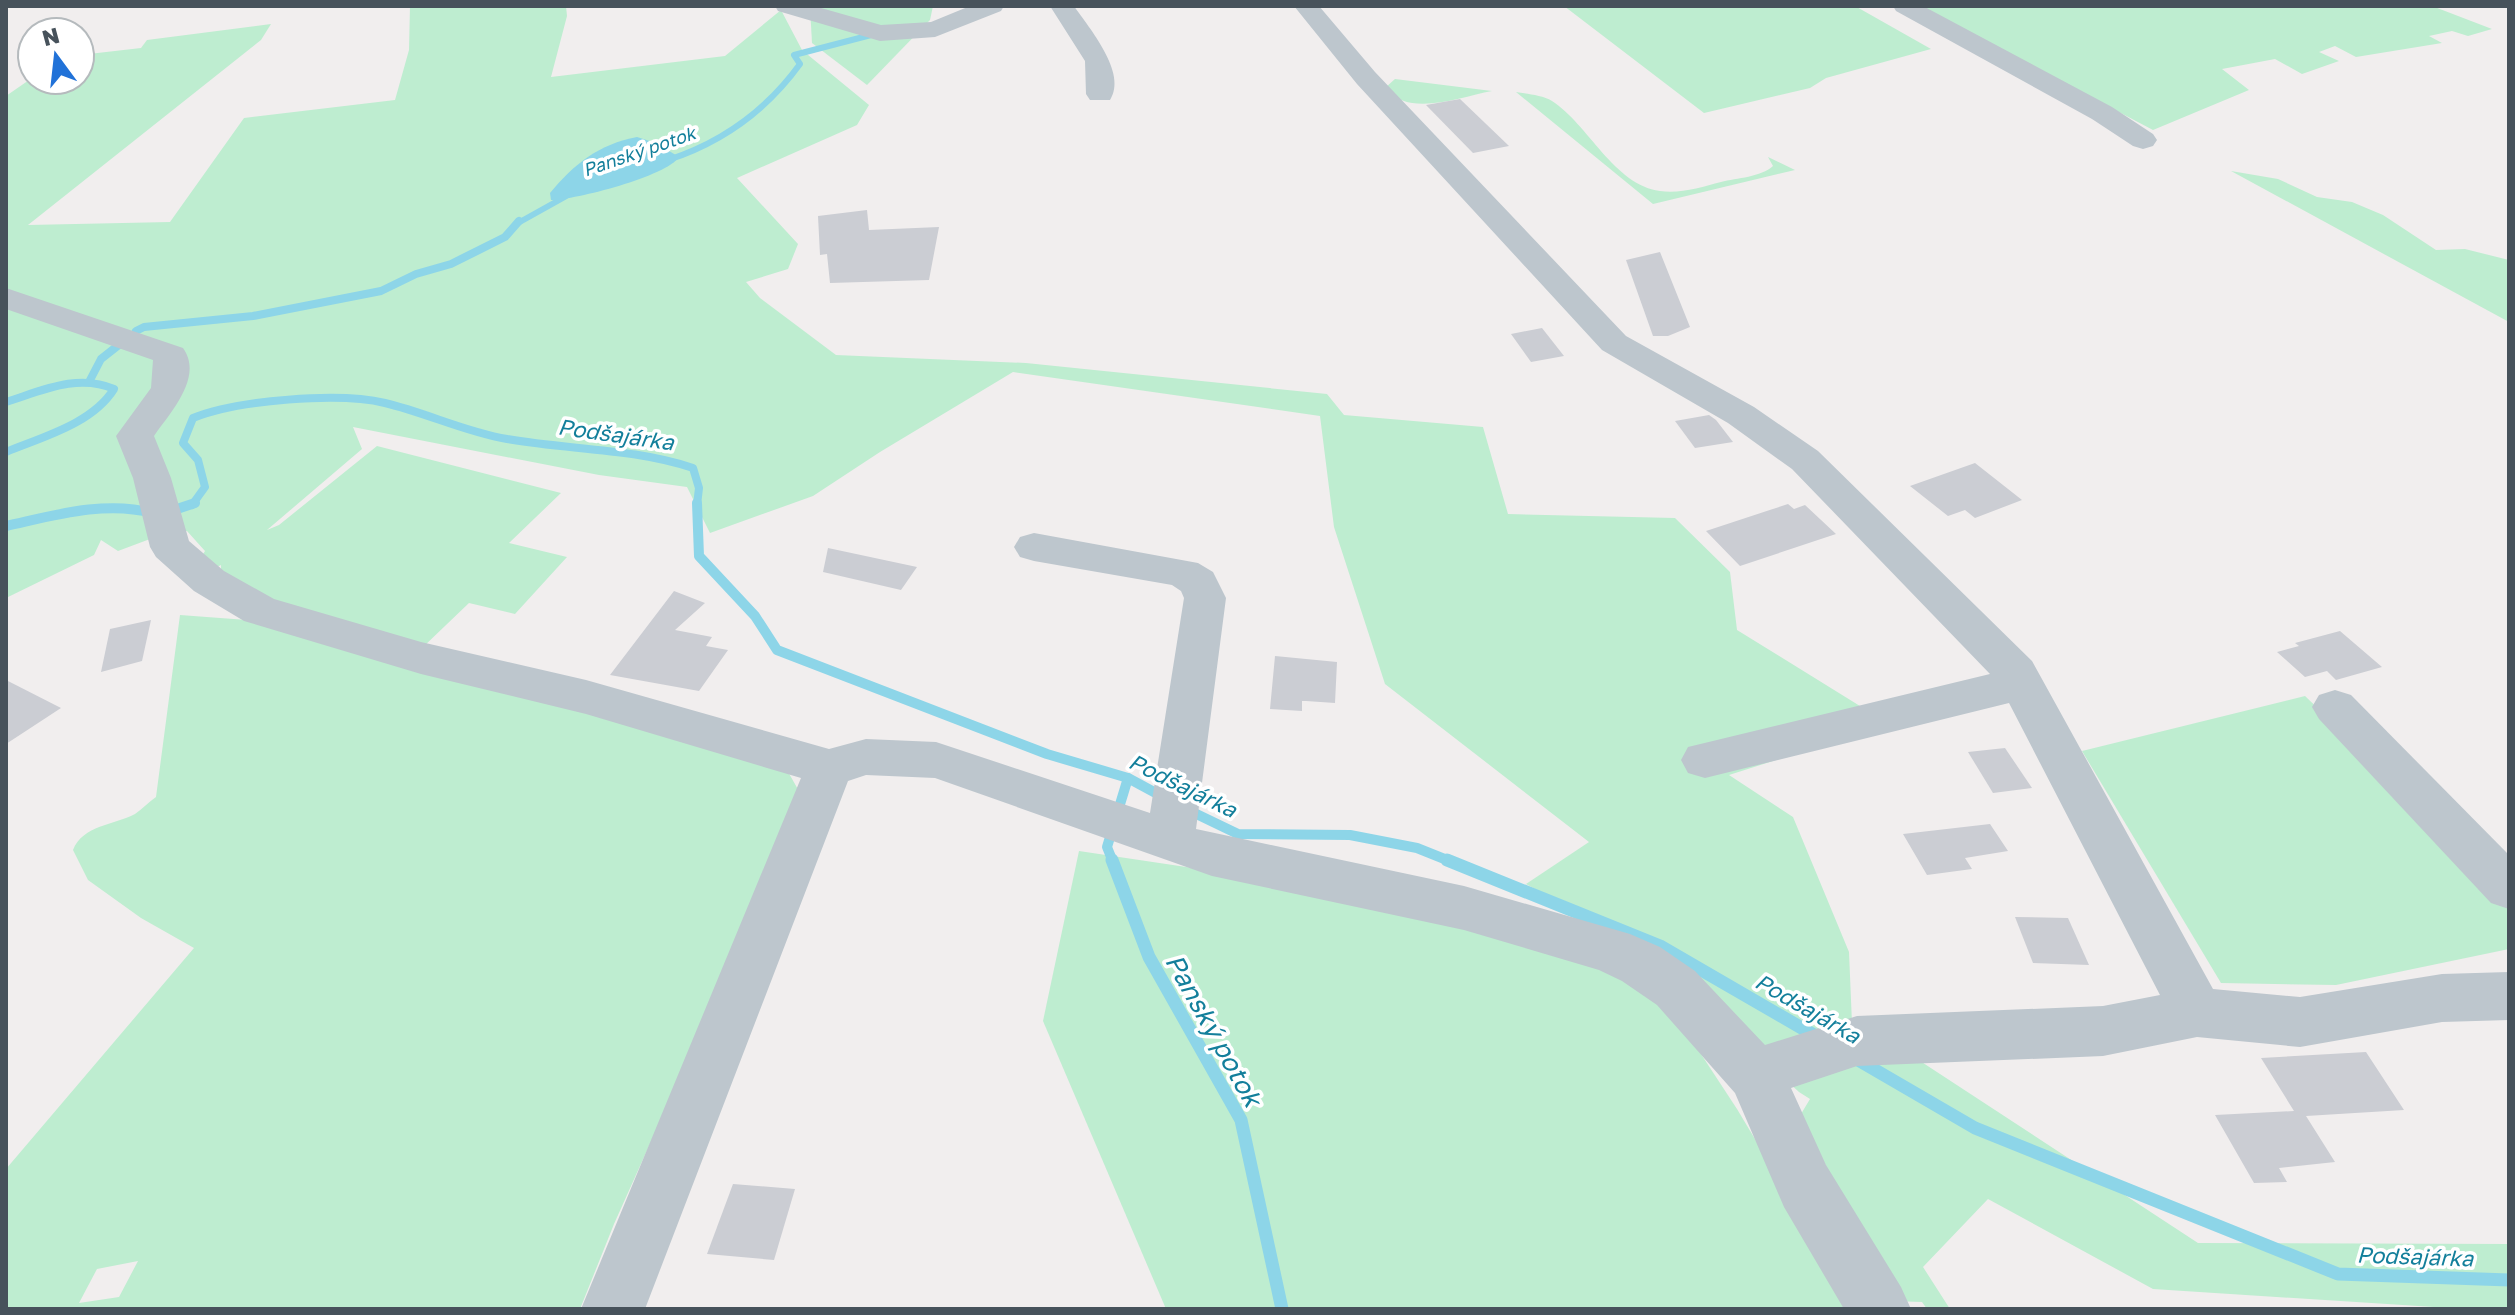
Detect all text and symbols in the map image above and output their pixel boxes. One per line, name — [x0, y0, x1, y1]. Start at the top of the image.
north arrow — [16, 16, 96, 96]
text: N — [39, 21, 62, 51]
water label: Panský potok — [580, 121, 700, 181]
water label: Podšajárka — [556, 413, 677, 456]
water label: Podšajárka — [1125, 747, 1243, 823]
water label: Panský potok — [1159, 948, 1270, 1114]
water label: Podšajárka — [1751, 967, 1867, 1050]
water label: Podšajárka — [2356, 1240, 2475, 1272]

